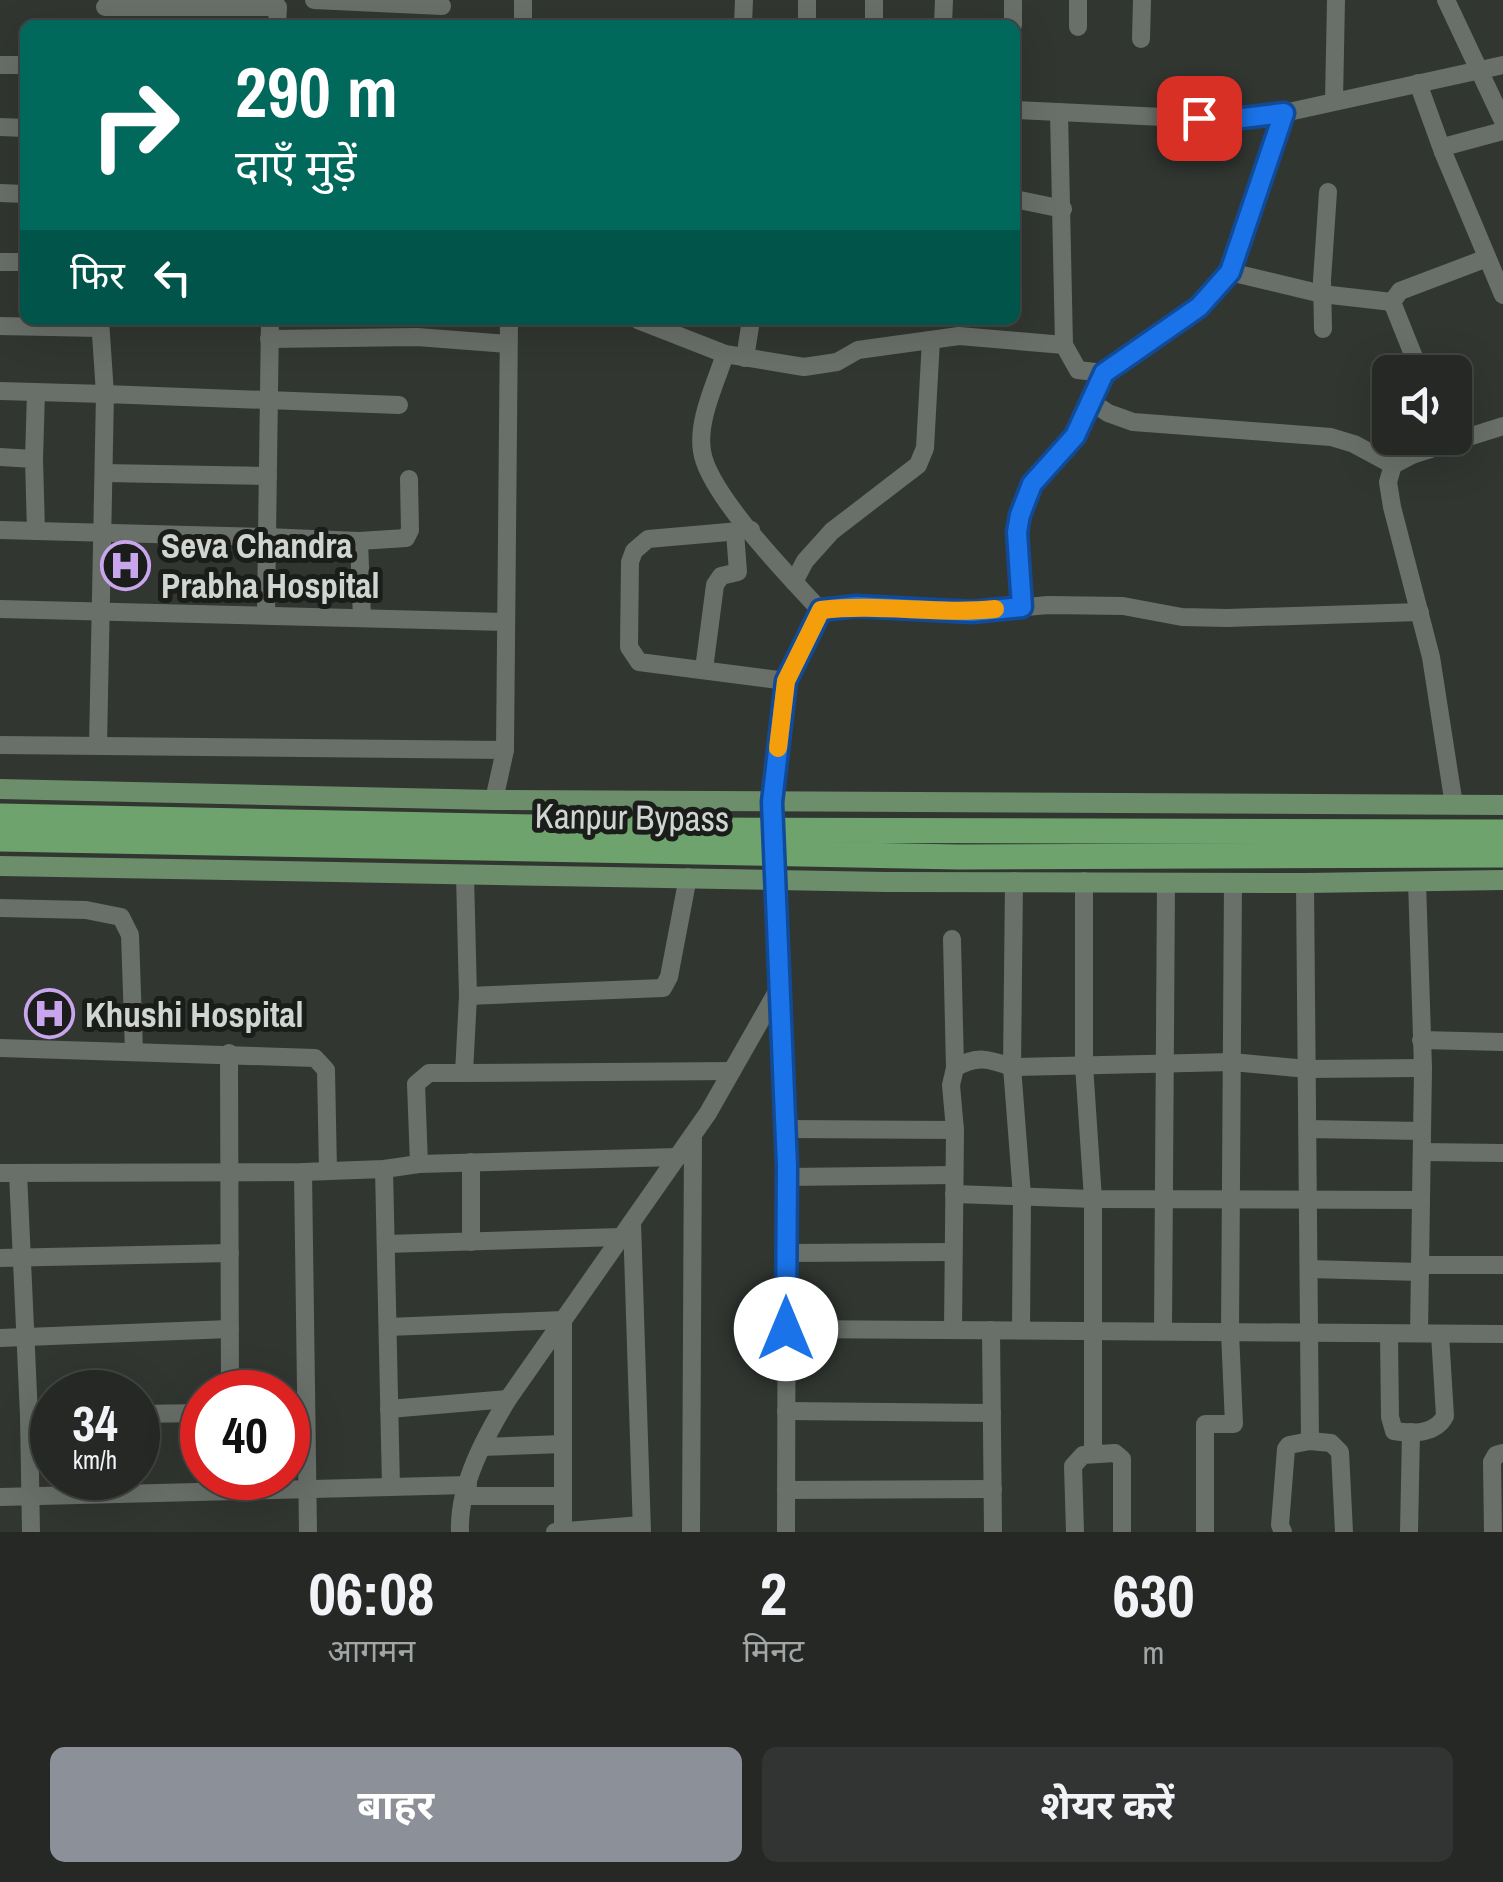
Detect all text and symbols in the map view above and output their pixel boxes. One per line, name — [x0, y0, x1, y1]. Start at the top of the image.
text: 290 m — [235, 45, 398, 139]
icon: right — [70, 60, 200, 190]
pin — [1157, 76, 1242, 161]
icon: arrive — [1172, 91, 1227, 146]
text: दाएँ मुड़ें — [235, 135, 357, 196]
text: फिर — [70, 250, 125, 301]
icon: left — [145, 250, 200, 305]
map controls — [1372, 355, 1472, 455]
button: sound — [1372, 355, 1472, 455]
place label: Seva Chandra Prabha Hospital — [161, 522, 380, 609]
hospital icon: Seva Chandra Prabha Hospital — [100, 539, 152, 591]
street label: Kanpur Bypass — [534, 792, 730, 842]
hospital icon: Khushi Hospital — [24, 988, 76, 1040]
place label: Khushi Hospital — [85, 991, 303, 1038]
position arrow — [734, 1277, 838, 1381]
speed limit sign: 40 — [180, 1370, 310, 1500]
text: 34 — [72, 1389, 118, 1457]
text: km/h — [73, 1443, 117, 1477]
text: 06:08 — [308, 1553, 434, 1634]
text: 2 — [760, 1553, 787, 1634]
text: 630 — [1112, 1555, 1195, 1636]
text: आगमन — [328, 1629, 415, 1672]
text: मिनट — [743, 1629, 804, 1672]
text: m — [1143, 1631, 1164, 1674]
button: बाहर — [50, 1747, 742, 1862]
button: शेयर करें — [762, 1747, 1453, 1862]

